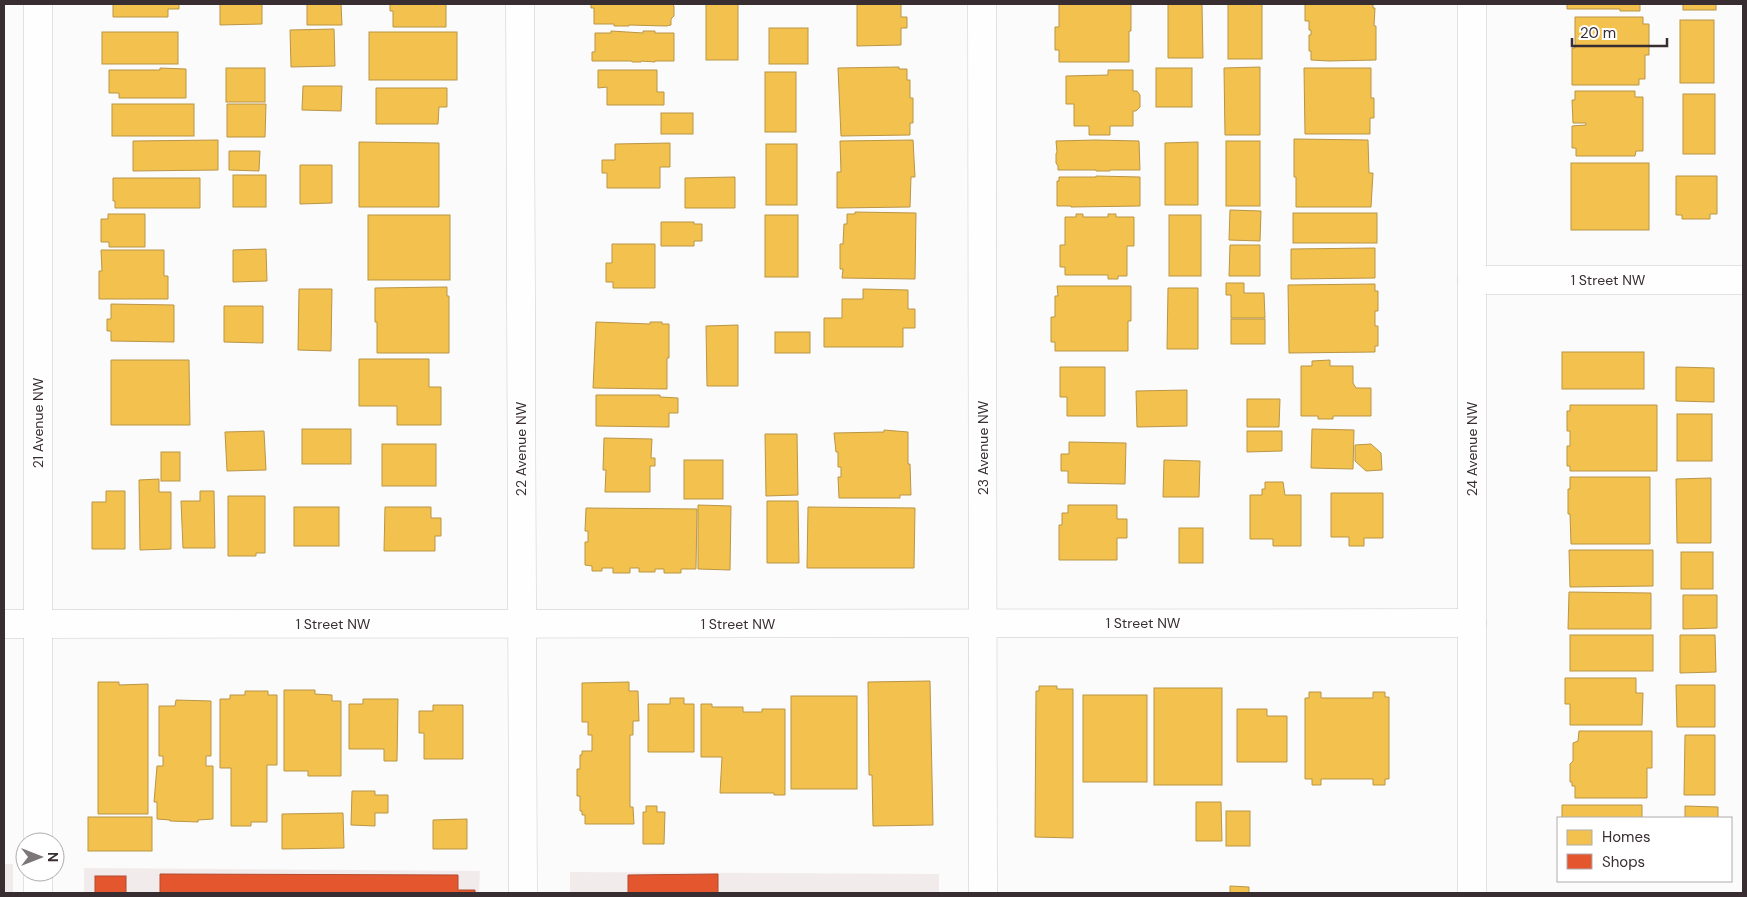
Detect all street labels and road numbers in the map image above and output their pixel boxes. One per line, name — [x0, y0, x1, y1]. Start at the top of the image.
street label: 1 Street NW — [1571, 271, 1646, 289]
street label: 21 Avenue NW — [29, 377, 47, 468]
street label: 23 Avenue NW — [974, 400, 992, 495]
street label: 22 Avenue NW — [512, 401, 530, 496]
street label: 24 Avenue NW — [1463, 401, 1481, 496]
street label: 1 Street NW — [1106, 614, 1181, 632]
street label: 1 Street NW — [296, 615, 371, 633]
street label: 1 Street NW — [701, 615, 776, 633]

